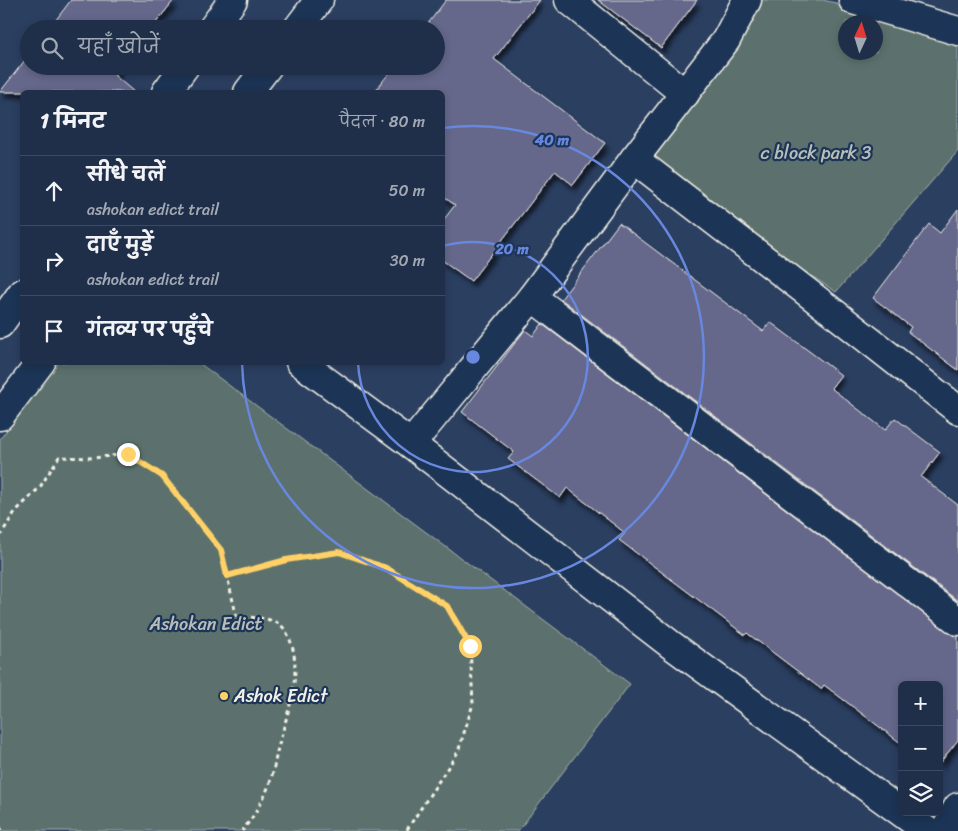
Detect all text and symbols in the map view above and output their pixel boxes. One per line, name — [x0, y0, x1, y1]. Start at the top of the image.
north arrow — [838, 15, 883, 60]
search box — [20, 20, 445, 75]
text: यहाँ खोजें — [78, 30, 160, 63]
icon: search — [38, 34, 66, 62]
text: 1 मिनट — [40, 102, 105, 140]
text: पैदल · 80 m — [339, 107, 425, 136]
text: 40 m — [534, 127, 570, 153]
park label: c block park 3 — [761, 137, 872, 169]
text: सीधे चलें — [87, 158, 165, 191]
text: 50 m — [389, 176, 425, 205]
icon: ahead — [40, 177, 68, 205]
text: ashokan edict trail — [87, 195, 219, 224]
text: दाएँ मुड़ें — [87, 228, 153, 261]
text: 20 m — [494, 236, 529, 262]
text: 30 m — [390, 246, 425, 275]
icon: right — [40, 247, 68, 275]
text: ashokan edict trail — [87, 265, 219, 294]
text: गंतव्य पर पहुँचे — [87, 313, 212, 346]
icon: arrive — [40, 317, 68, 345]
centre of rings — [464, 348, 482, 366]
route end — [117, 443, 140, 466]
park label: Ashokan Edict — [149, 608, 263, 640]
route start — [459, 635, 482, 658]
place label: Ashok Edict — [233, 680, 328, 712]
map controls — [898, 681, 943, 816]
button: + — [898, 681, 943, 726]
marker: Ashok Edict — [218, 690, 230, 702]
button: − — [898, 726, 943, 771]
button: layers — [898, 771, 943, 816]

